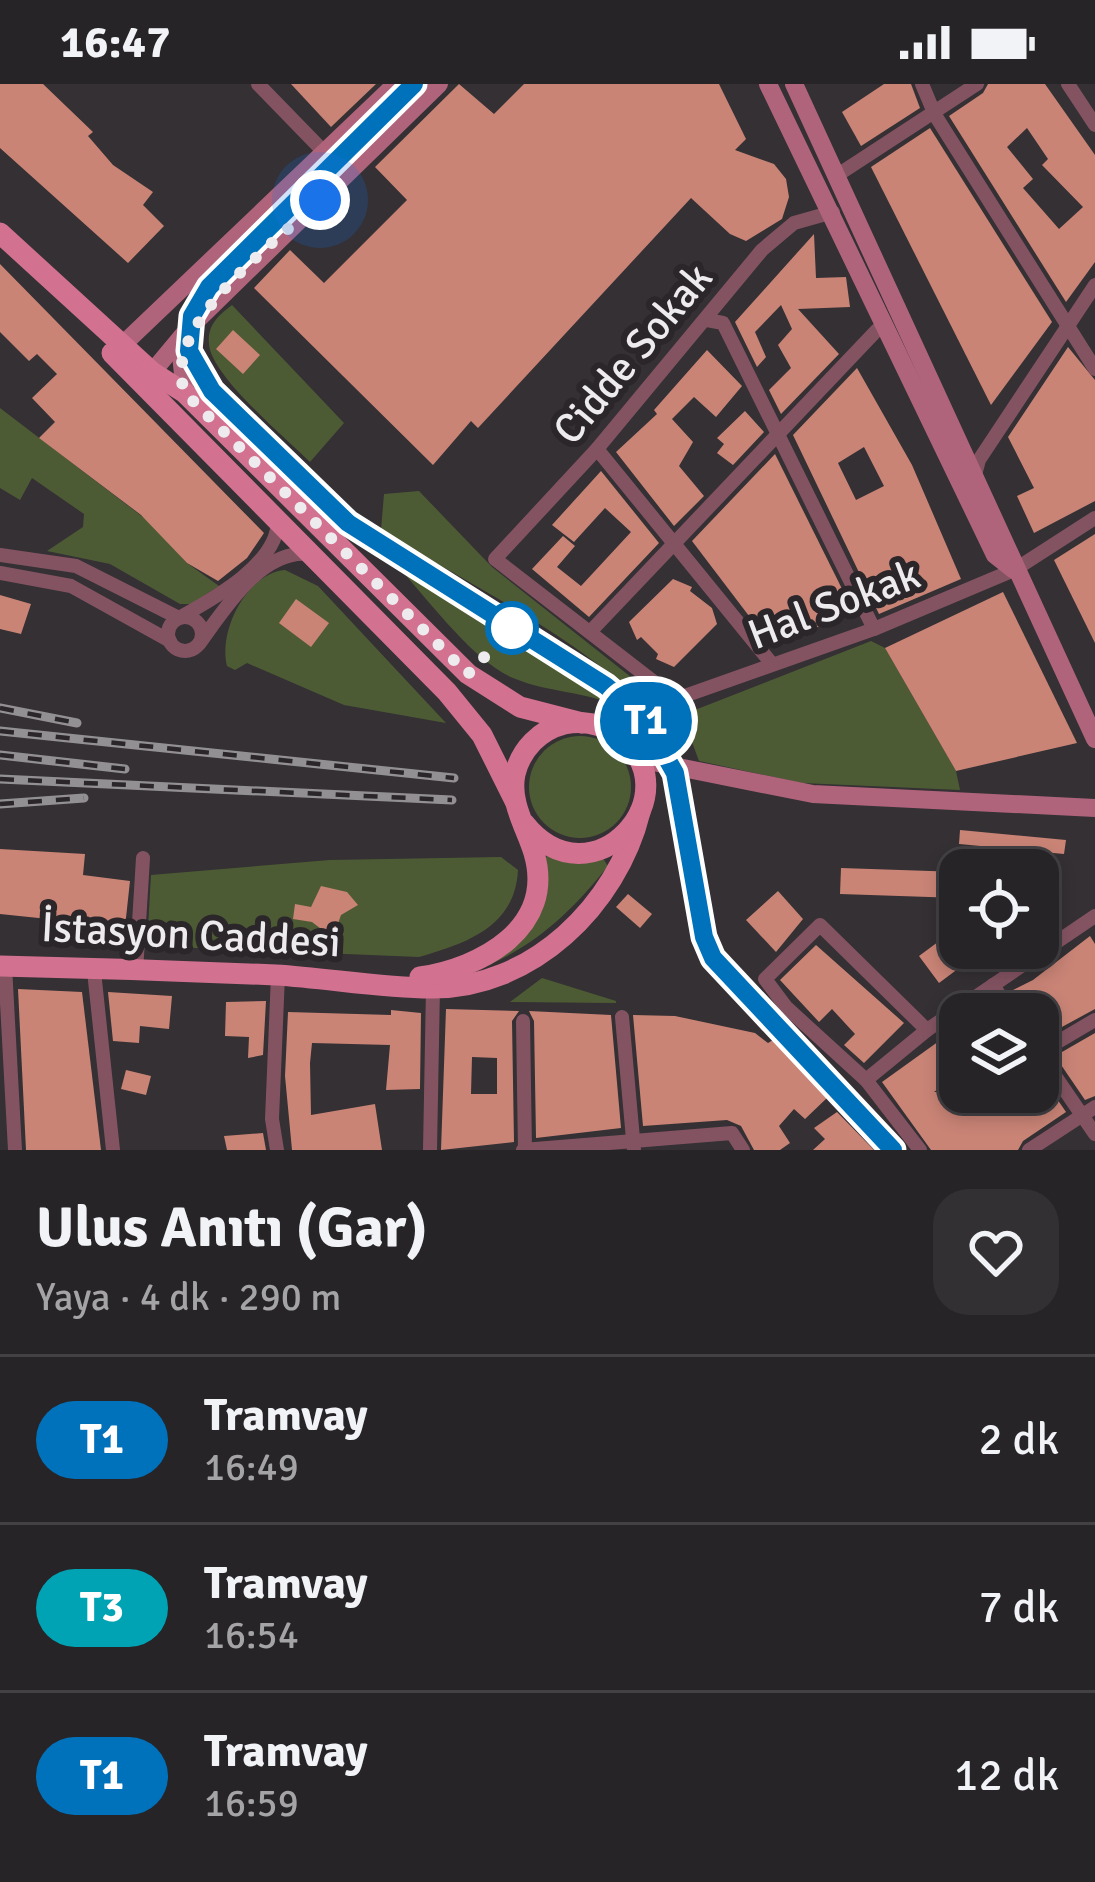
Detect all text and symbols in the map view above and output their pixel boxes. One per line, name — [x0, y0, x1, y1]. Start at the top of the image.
text: 16:47 — [60, 15, 170, 70]
your location — [290, 170, 350, 230]
street label: Cidde Sokak — [543, 253, 723, 455]
street label: Hal Sokak — [741, 549, 927, 661]
unlabelled marker — [487, 603, 537, 653]
line badge: T1 — [592, 682, 700, 760]
text: T1 — [624, 695, 668, 746]
map controls — [939, 849, 1059, 1113]
button: locate — [939, 849, 1059, 969]
street label: İstasyon Caddesi — [40, 902, 342, 968]
button: layers — [939, 993, 1059, 1113]
button: heart — [933, 1189, 1059, 1315]
text: Ulus Anıtı (Gar) — [36, 1192, 428, 1263]
text: Yaya · 4 dk · 290 m — [36, 1273, 341, 1321]
text: Tramvay — [204, 1388, 368, 1443]
text: 2 dk — [978, 1412, 1059, 1467]
text: T1 — [80, 1414, 124, 1465]
text: 16:49 — [204, 1443, 299, 1491]
text: Tramvay — [204, 1556, 368, 1611]
text: 7 dk — [978, 1580, 1059, 1635]
text: T3 — [80, 1582, 124, 1633]
text: 16:54 — [204, 1611, 299, 1659]
text: Tramvay — [204, 1724, 368, 1779]
text: 12 dk — [954, 1748, 1059, 1803]
text: T1 — [80, 1750, 124, 1801]
text: 16:59 — [204, 1779, 299, 1827]

